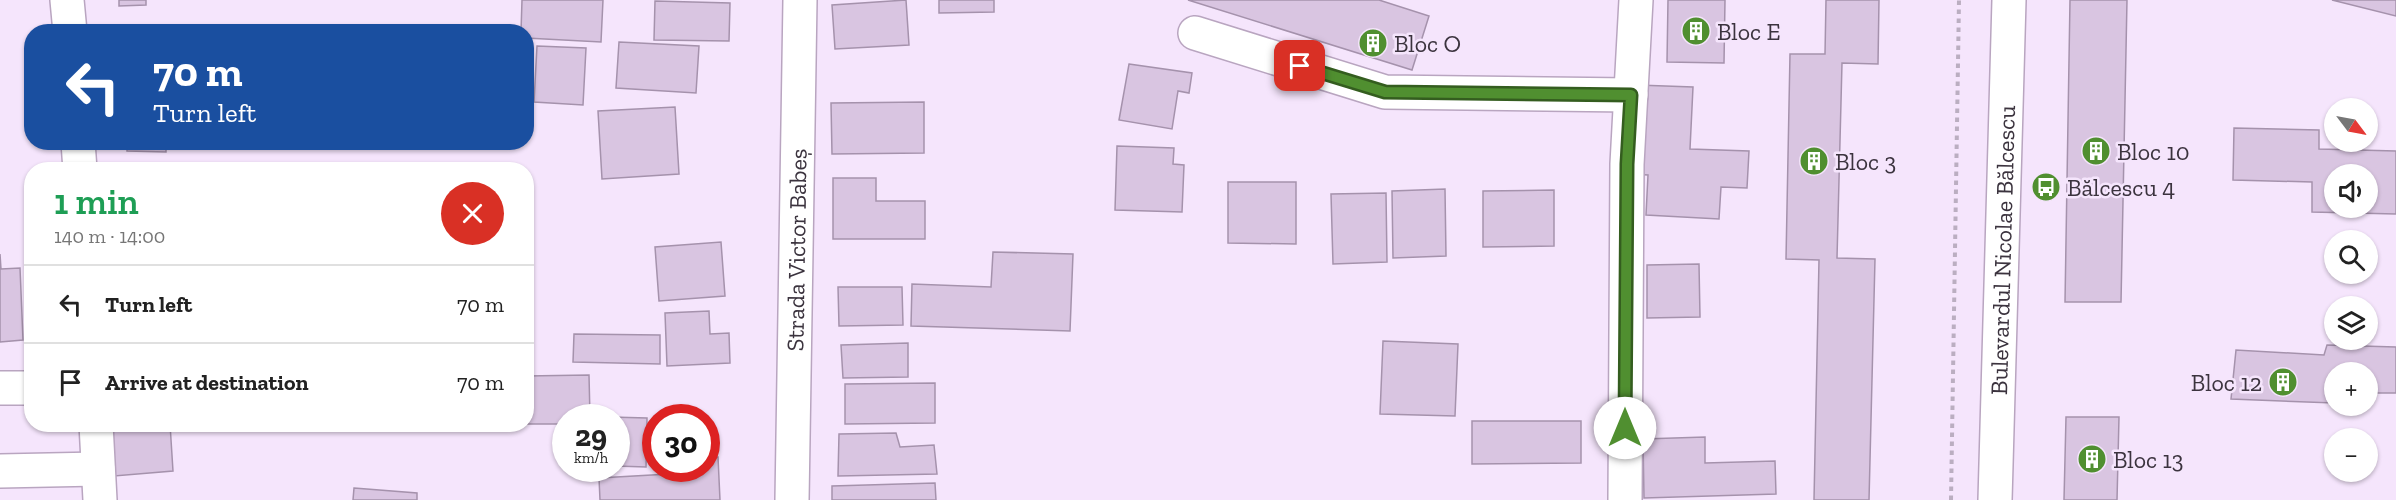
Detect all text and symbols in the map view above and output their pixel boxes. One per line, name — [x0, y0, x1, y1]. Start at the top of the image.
building icon: Bloc E — [1680, 15, 1712, 47]
place label: Bloc E — [1717, 17, 1781, 46]
building icon: Bloc O — [1357, 27, 1389, 59]
place label: Bloc O — [1394, 29, 1461, 58]
pin — [1274, 40, 1325, 91]
text: 70 m — [153, 46, 243, 97]
icon: left — [54, 48, 132, 126]
icon: arrive — [1283, 49, 1316, 82]
text: Turn left — [153, 97, 256, 129]
north arrow — [2324, 98, 2378, 152]
map controls — [2324, 98, 2378, 482]
street label: Bulevardul Nicolae Bălcescu — [1983, 104, 2021, 395]
building icon: Bloc 10 — [2080, 135, 2112, 167]
place label: Bloc 10 — [2117, 137, 2190, 166]
building icon: Bloc 3 — [1798, 145, 1830, 177]
place label: Bloc 3 — [1835, 147, 1896, 176]
street label: Strada Victor Babeș — [780, 148, 812, 352]
button: sound — [2324, 164, 2378, 218]
bus stop icon: Bălcescu 4 — [2030, 171, 2062, 203]
place label: Bălcescu 4 — [2067, 173, 2175, 202]
text: 1 min — [54, 180, 139, 223]
button: close — [441, 182, 504, 245]
text: 140 m · 14:00 — [54, 224, 165, 248]
button: search — [2324, 230, 2378, 284]
icon: left — [54, 288, 87, 321]
text: Turn left — [105, 291, 192, 318]
text: 70 m — [457, 291, 504, 318]
button: layers — [2324, 296, 2378, 350]
button: + — [2324, 362, 2378, 416]
icon: arrive — [54, 366, 87, 399]
building icon: Bloc 12 — [2267, 366, 2299, 398]
place label: Bloc 12 — [2191, 368, 2262, 397]
text: Arrive at destination — [105, 369, 308, 396]
text: 70 m — [457, 369, 504, 396]
position arrow — [1593, 396, 1657, 460]
speed limit sign: 30 — [642, 404, 720, 482]
text: 29 — [575, 418, 607, 454]
button: − — [2324, 428, 2378, 482]
building icon: Bloc 13 — [2076, 443, 2108, 475]
place label: Bloc 13 — [2113, 445, 2184, 474]
text: km/h — [574, 449, 608, 467]

